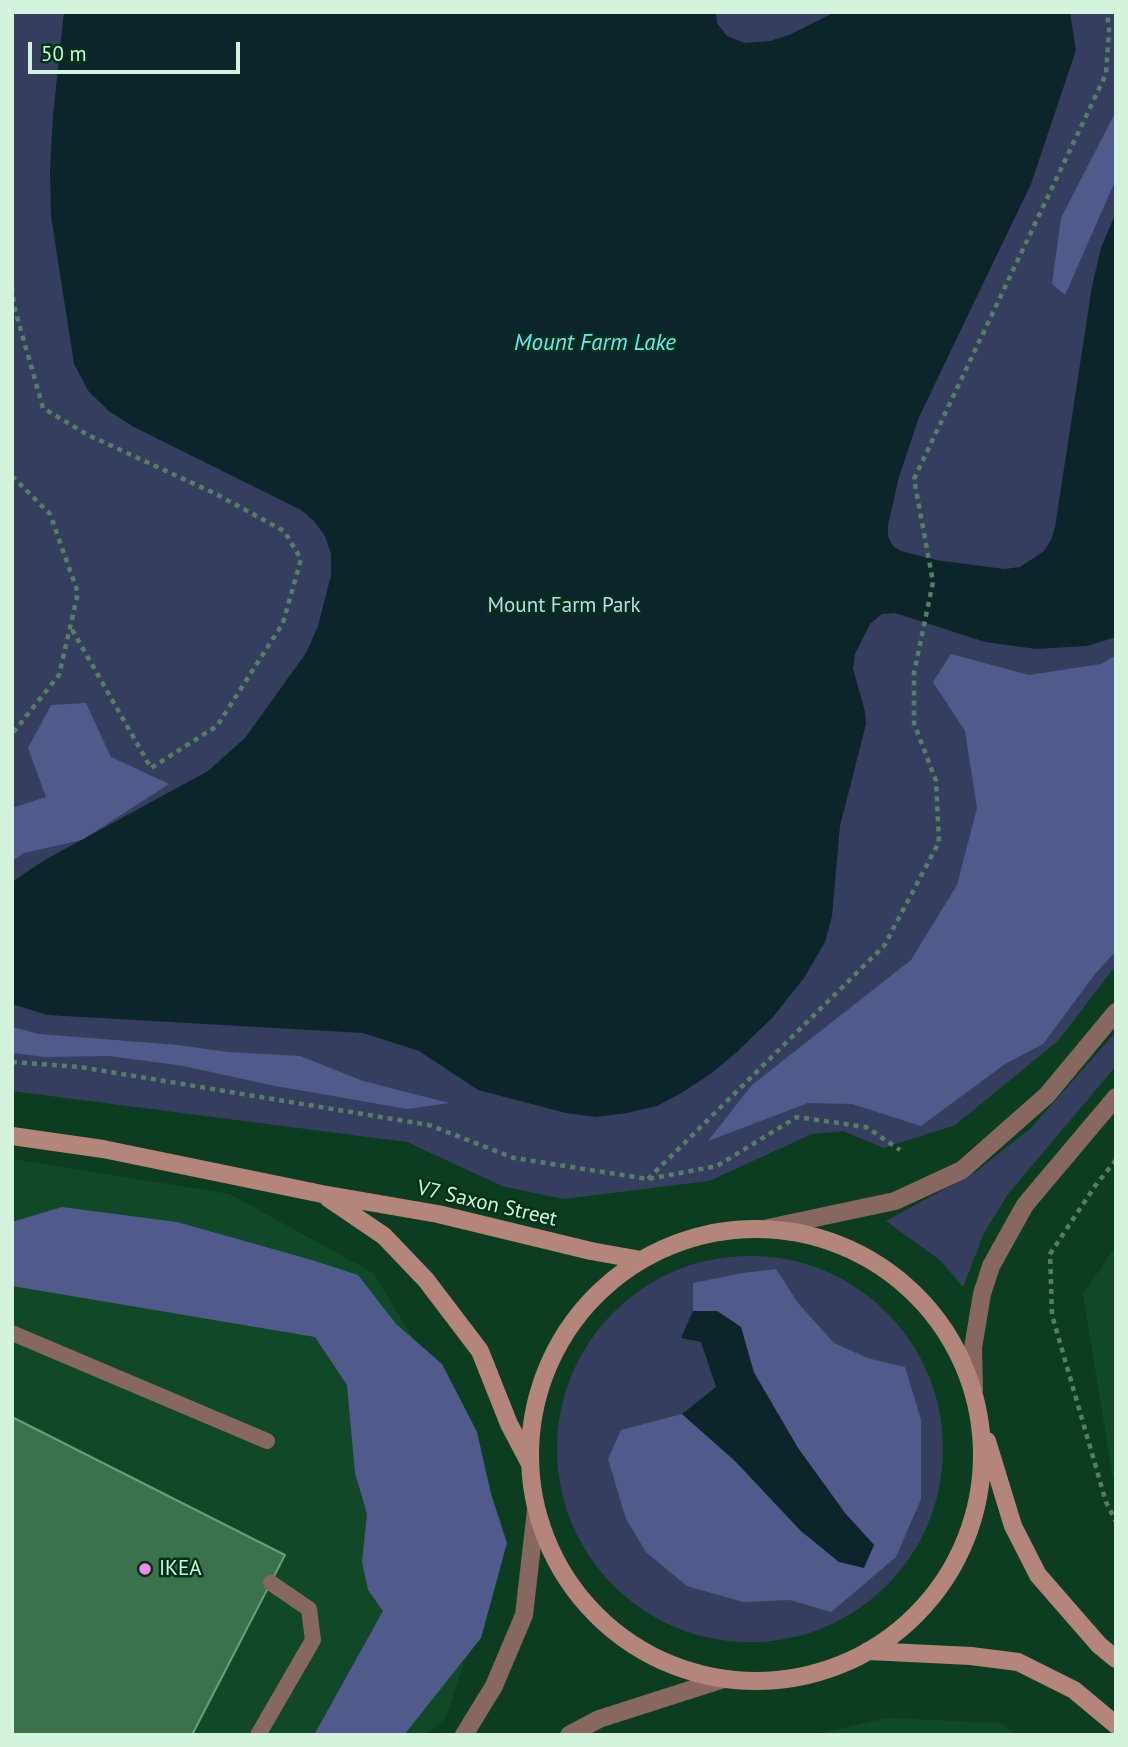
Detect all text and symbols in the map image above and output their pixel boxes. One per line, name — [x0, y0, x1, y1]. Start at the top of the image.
scale bar — [32, 28, 243, 72]
text: 50 m — [41, 40, 87, 67]
water label: Mount Farm Lake — [514, 329, 676, 357]
park label: Mount Farm Park — [487, 593, 641, 619]
street label: V7 Saxon Street — [415, 1176, 559, 1232]
place label: IKEA — [159, 1556, 201, 1582]
marker: IKEA — [137, 1561, 153, 1577]

